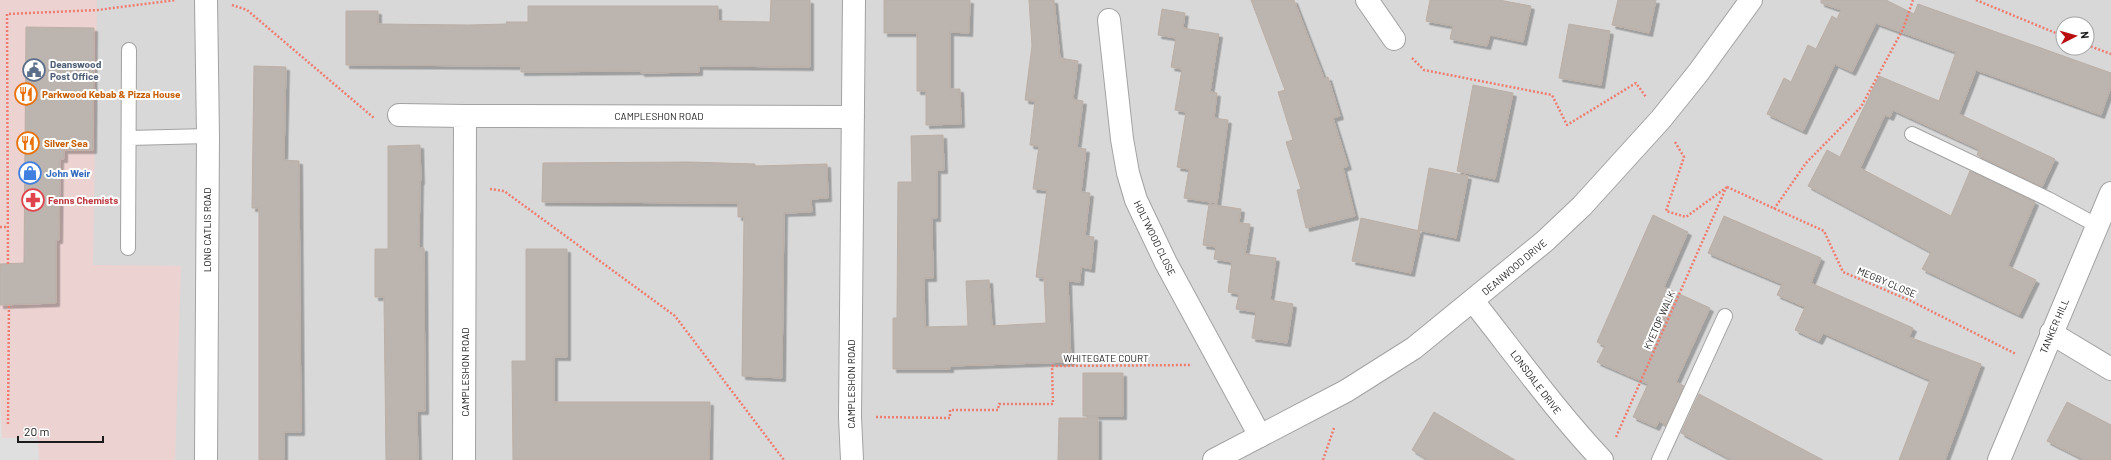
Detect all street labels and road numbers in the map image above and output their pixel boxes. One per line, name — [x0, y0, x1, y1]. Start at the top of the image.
street label: CAMPLESHON ROAD — [615, 110, 703, 122]
street label: LONG CATLIS ROAD — [201, 188, 213, 272]
street label: HOLTWOOD CLOSE — [1132, 198, 1178, 278]
street label: DEANWOOD DRIVE — [1479, 236, 1549, 298]
street label: MEGBY CLOSE — [1856, 264, 1918, 300]
street label: KYETOP WALK — [1641, 289, 1677, 351]
street label: TANKER HILL — [2037, 296, 2071, 355]
street label: CAMPLESHON ROAD — [459, 328, 471, 416]
street label: CAMPLESHON ROAD — [845, 340, 857, 428]
street label: LONSDALE DRIVE — [1508, 348, 1564, 416]
street label: WHITEGATE COURT — [1063, 352, 1149, 364]

